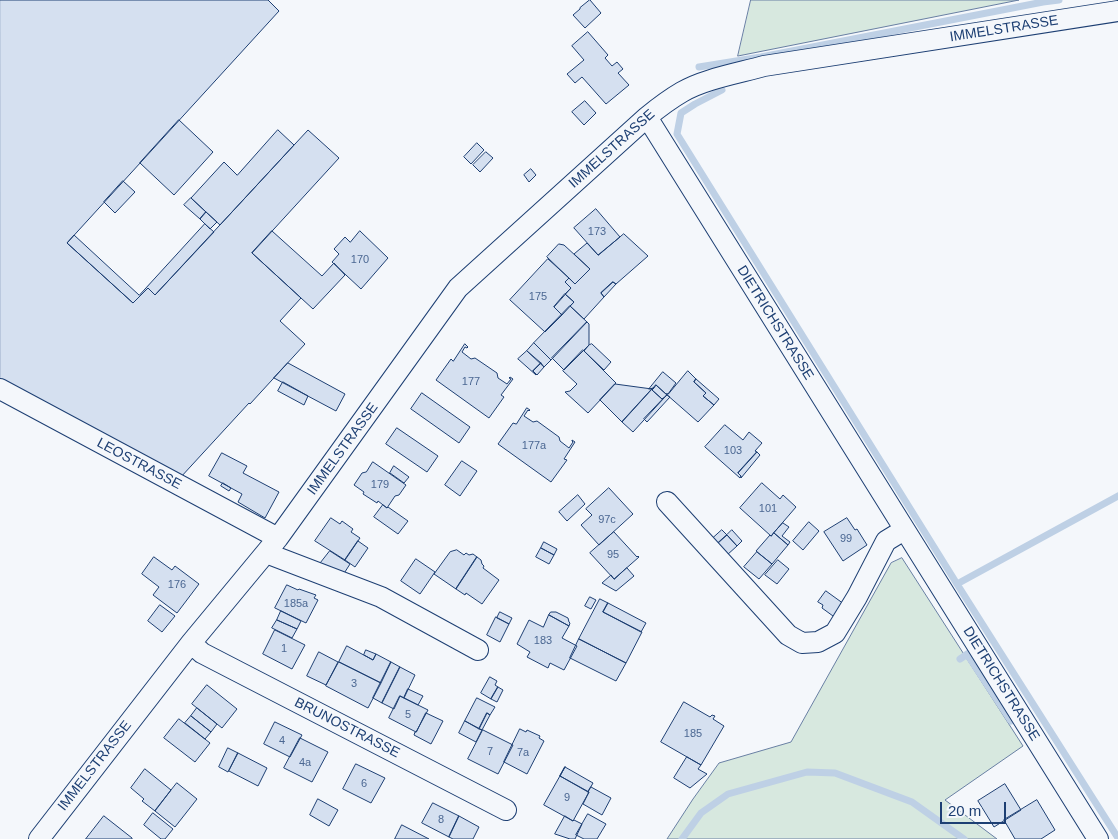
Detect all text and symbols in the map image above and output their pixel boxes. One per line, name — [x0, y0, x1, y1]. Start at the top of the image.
street label: IMMELSTRASSE — [949, 12, 1059, 46]
street label: IMMELSTRASSE — [566, 106, 658, 192]
house number: 173 — [588, 225, 606, 239]
house number: 170 — [351, 253, 369, 267]
street label: DIETRICHSTRASSE — [733, 263, 817, 383]
house number: 175 — [529, 290, 547, 304]
house number: 177 — [462, 375, 480, 389]
street label: IMMELSTRASSE — [304, 400, 382, 498]
street label: LEOSTRASSE — [94, 435, 184, 493]
house number: 177a — [522, 439, 546, 453]
house number: 103 — [724, 444, 742, 458]
house number: 179 — [371, 478, 389, 492]
house number: 101 — [759, 502, 777, 516]
house number: 97c — [598, 513, 616, 527]
house number: 99 — [840, 532, 852, 546]
house number: 95 — [607, 548, 619, 562]
house number: 176 — [168, 578, 186, 592]
house number: 185a — [284, 597, 308, 611]
street label: DIETRICHSTRASSE — [959, 624, 1043, 744]
house number: 183 — [534, 634, 552, 648]
house number: 1 — [281, 642, 287, 656]
house number: 3 — [351, 677, 357, 691]
street label: BRUNOSTRASSE — [292, 694, 402, 762]
house number: 5 — [405, 708, 411, 722]
street label: IMMELSTRASSE — [55, 718, 135, 814]
house number: 185 — [684, 727, 702, 741]
house number: 4 — [279, 734, 285, 748]
house number: 7 — [487, 745, 493, 759]
house number: 7a — [517, 746, 529, 760]
house number: 4a — [299, 756, 311, 770]
house number: 6 — [361, 777, 367, 791]
house number: 9 — [564, 791, 570, 805]
scale bar — [943, 792, 1009, 824]
text: 20 m — [948, 802, 981, 819]
house number: 8 — [438, 813, 444, 827]

